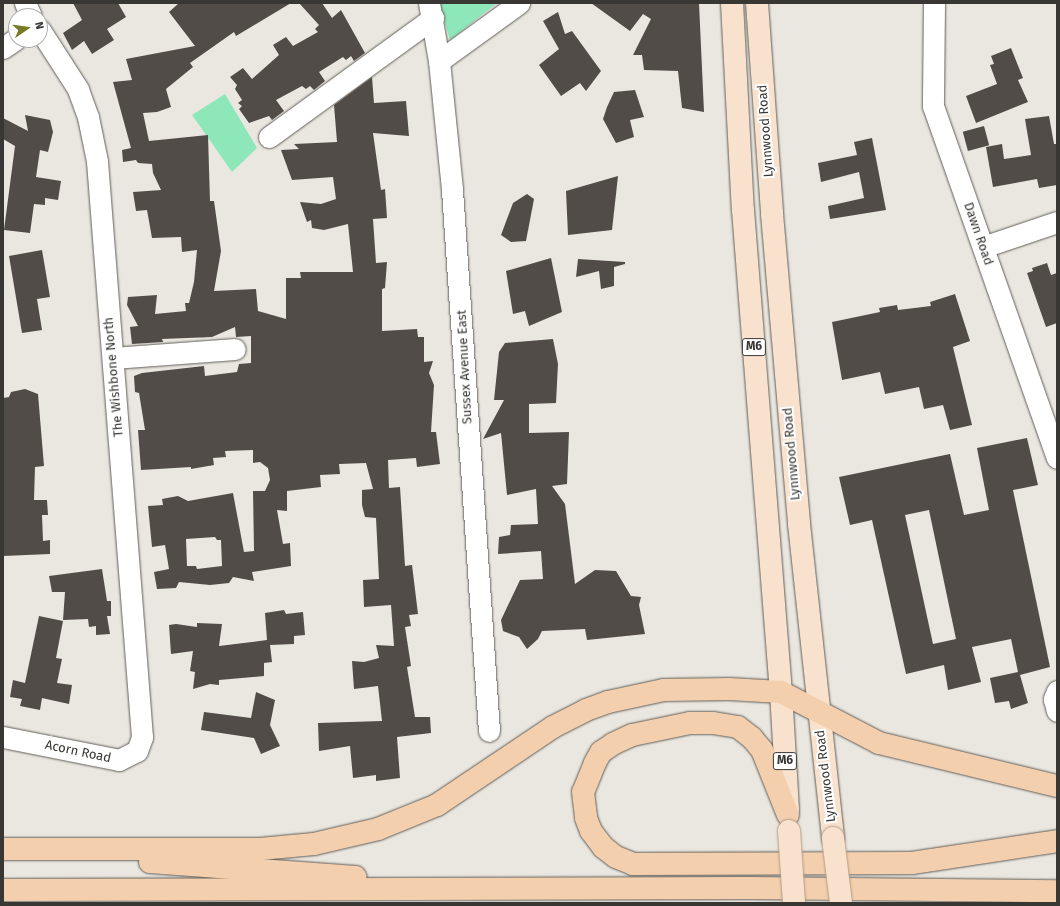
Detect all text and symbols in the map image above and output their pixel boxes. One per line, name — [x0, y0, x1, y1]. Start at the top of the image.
north arrow — [8, 8, 48, 48]
text: N — [32, 20, 46, 30]
street label: Lynnwood Road — [755, 84, 777, 178]
street label: Dawn Road — [960, 200, 996, 268]
street label: Sussex Avenue East — [454, 309, 476, 425]
street label: The Wishbone North — [101, 316, 127, 438]
road number: M6 — [741, 337, 767, 357]
street label: Lynnwood Road — [780, 407, 804, 501]
street label: Lynnwood Road — [813, 729, 839, 823]
street label: Acorn Road — [44, 737, 112, 767]
road number: M6 — [772, 751, 798, 771]

